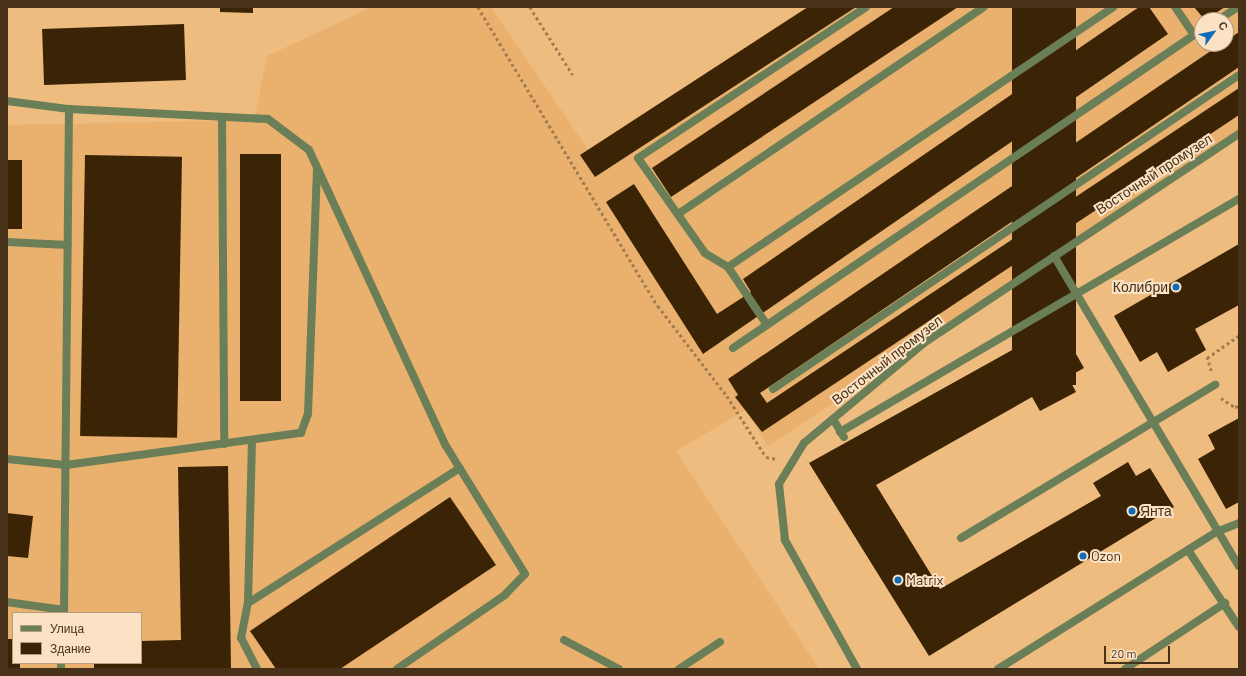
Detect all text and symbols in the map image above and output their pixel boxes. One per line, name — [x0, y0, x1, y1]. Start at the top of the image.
north arrow — [1194, 12, 1234, 52]
text: С — [1216, 19, 1231, 33]
street label: Восточный промузел — [1093, 130, 1215, 218]
place label: Колибри — [1113, 279, 1168, 295]
marker: Колибри — [1171, 282, 1181, 292]
street label: Восточный промузел — [829, 312, 945, 408]
place label: Янта — [1140, 503, 1172, 519]
marker: Янта — [1127, 506, 1137, 516]
place label: Ozon — [1091, 548, 1121, 564]
marker: Ozon — [1078, 551, 1088, 561]
place label: Matrix — [906, 572, 944, 588]
marker: Matrix — [893, 575, 903, 585]
legend — [12, 612, 142, 664]
text: Улица — [50, 621, 84, 635]
scale bar — [1106, 638, 1172, 664]
text: Здание — [50, 641, 91, 655]
text: 20 m — [1111, 646, 1137, 660]

